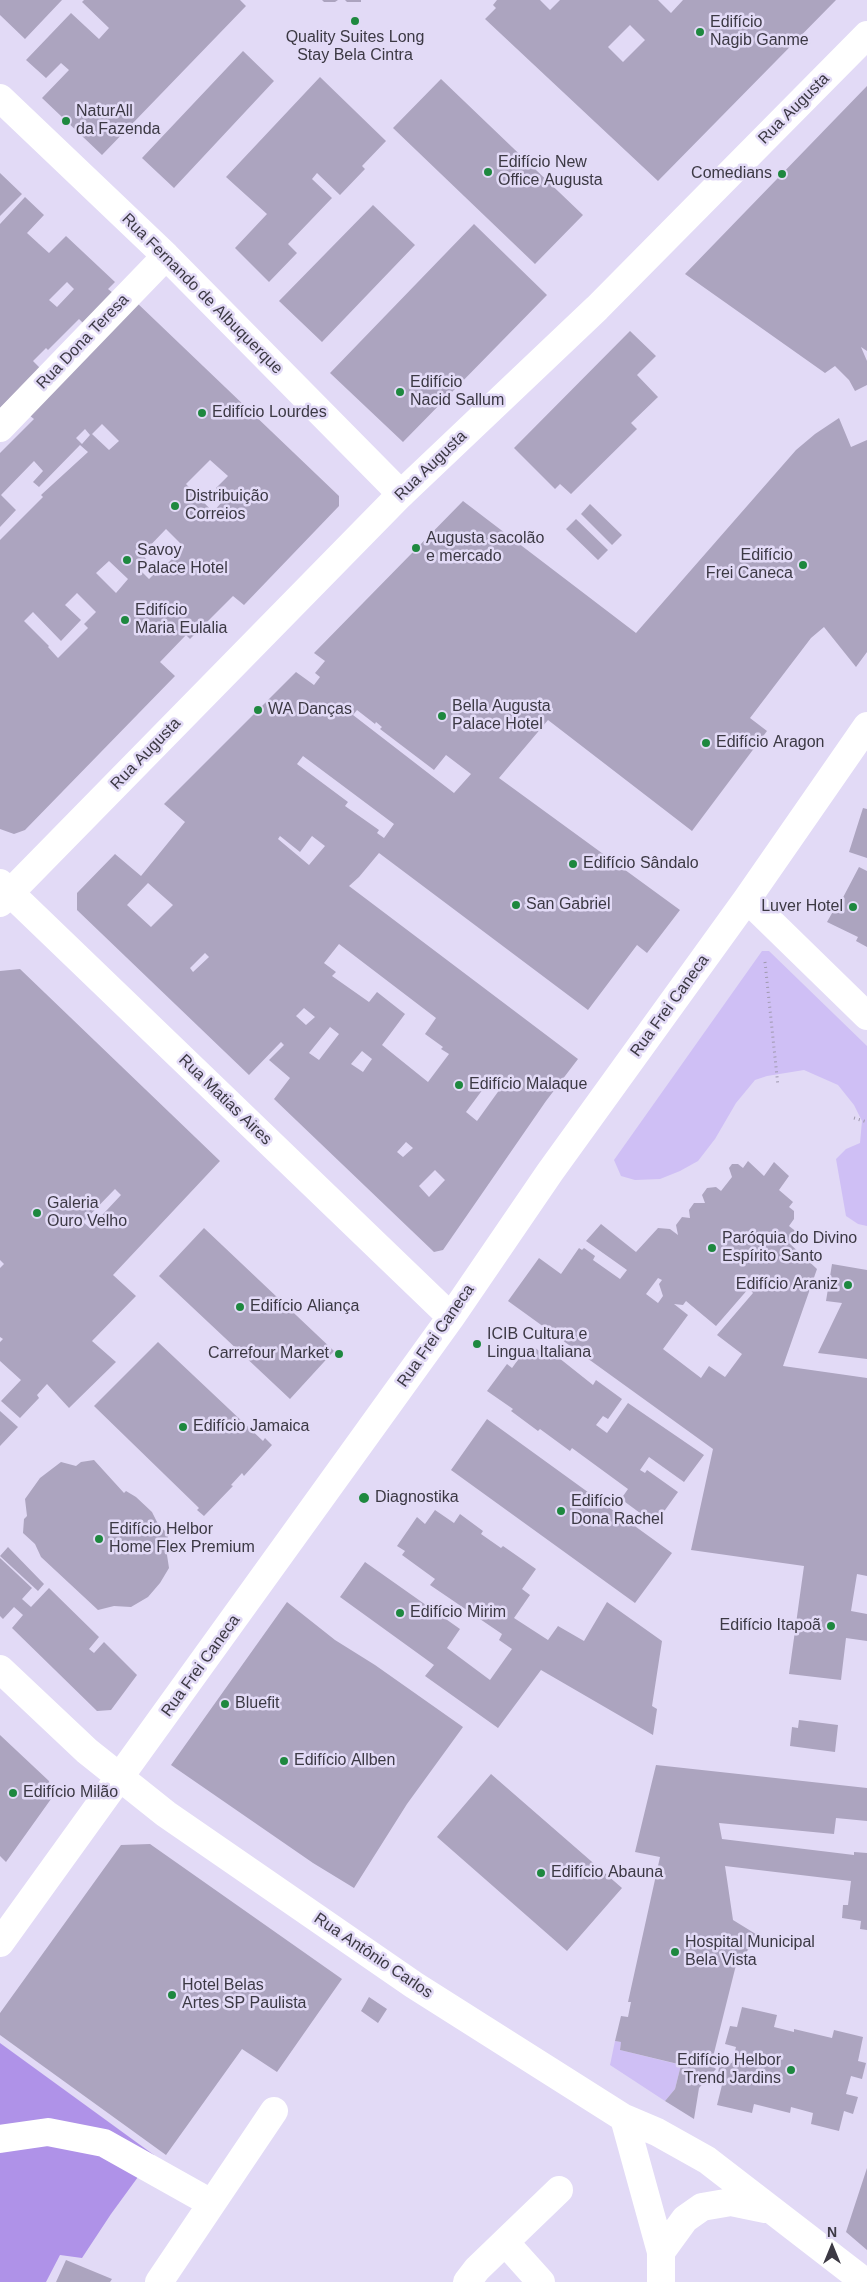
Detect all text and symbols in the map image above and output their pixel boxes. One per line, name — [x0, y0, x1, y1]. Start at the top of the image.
place label: Edifício Nagib Ganme — [710, 13, 809, 51]
marker: Quality Suites Long Stay Bela Cintra — [349, 15, 361, 27]
marker: Edifício Nagib Ganme — [694, 26, 706, 38]
place label: Quality Suites Long Stay Bela Cintra — [286, 28, 424, 66]
street label: Rua Augusta — [755, 70, 833, 148]
place label: NaturAll da Fazenda — [76, 102, 161, 140]
marker: NaturAll da Fazenda — [60, 115, 72, 127]
place label: Edifício New Office Augusta — [498, 153, 603, 191]
place label: Comedians — [691, 164, 772, 184]
marker: Edifício New Office Augusta — [482, 166, 494, 178]
marker: Comedians — [776, 168, 788, 180]
street label: Rua Fernando de Albuquerque — [118, 210, 286, 378]
street label: Rua Dona Teresa — [33, 291, 133, 393]
place label: Edifício Nacid Sallum — [410, 373, 504, 411]
marker: Edifício Nacid Sallum — [394, 386, 406, 398]
place label: Edifício Lourdes — [212, 403, 327, 423]
marker: Edifício Lourdes — [196, 407, 208, 419]
street label: Rua Augusta — [391, 427, 471, 505]
place label: Distribuição Correios — [185, 487, 269, 525]
marker: Distribuição Correios — [169, 500, 181, 512]
place label: Augusta sacolão e mercado — [426, 529, 544, 567]
place label: Savoy Palace Hotel — [137, 541, 228, 579]
marker: Augusta sacolão e mercado — [410, 542, 422, 554]
place label: Edifício Frei Caneca — [706, 546, 793, 584]
marker: Savoy Palace Hotel — [121, 554, 133, 566]
marker: Edifício Frei Caneca — [797, 559, 809, 571]
place label: Edifício Maria Eulalia — [135, 601, 227, 639]
marker: Edifício Maria Eulalia — [119, 614, 131, 626]
place label: Bella Augusta Palace Hotel — [452, 697, 551, 735]
place label: WA Danças — [268, 700, 352, 720]
marker: WA Danças — [252, 704, 264, 716]
marker: Bella Augusta Palace Hotel — [436, 710, 448, 722]
street label: Rua Augusta — [107, 714, 185, 794]
place label: Edifício Aragon — [716, 733, 825, 753]
marker: Edifício Aragon — [700, 737, 712, 749]
place label: Edifício Sândalo — [583, 854, 699, 874]
marker: Edifício Sândalo — [567, 858, 579, 870]
place label: San Gabriel — [526, 895, 610, 915]
place label: Luver Hotel — [761, 897, 843, 917]
marker: San Gabriel — [510, 899, 522, 911]
marker: Luver Hotel — [847, 901, 859, 913]
street label: Rua Frei Caneca — [627, 951, 713, 1061]
street label: Rua Matias Aires — [175, 1051, 275, 1149]
place label: Edifício Malaque — [469, 1075, 587, 1095]
marker: Edifício Malaque — [453, 1079, 465, 1091]
place label: Galeria Ouro Velho — [47, 1194, 127, 1232]
marker: Galeria Ouro Velho — [31, 1207, 43, 1219]
place label: Paróquia do Divino Espírito Santo — [722, 1229, 857, 1267]
marker: Paróquia do Divino Espírito Santo — [706, 1242, 718, 1254]
place label: Edifício Araniz — [736, 1275, 838, 1295]
marker: Edifício Araniz — [842, 1279, 854, 1291]
street label: Rua Frei Caneca — [393, 1281, 479, 1391]
place label: Edifício Aliança — [250, 1297, 359, 1317]
marker: Edifício Aliança — [234, 1301, 246, 1313]
place label: ICIB Cultura e Lingua Italiana — [487, 1325, 591, 1363]
marker: ICIB Cultura e Lingua Italiana — [471, 1338, 483, 1350]
place label: Carrefour Market — [208, 1344, 329, 1364]
marker: Carrefour Market — [333, 1348, 345, 1360]
place label: Edifício Jamaica — [193, 1417, 309, 1437]
marker: Edifício Jamaica — [177, 1421, 189, 1433]
place label: Diagnostika — [375, 1488, 459, 1508]
marker: Diagnostika — [357, 1491, 371, 1505]
place label: Edifício Dona Rachel — [571, 1492, 664, 1530]
marker: Edifício Dona Rachel — [555, 1505, 567, 1517]
place label: Edifício Helbor Home Flex Premium — [109, 1520, 255, 1558]
marker: Edifício Helbor Home Flex Premium — [93, 1533, 105, 1545]
place label: Edifício Mirim — [410, 1603, 506, 1623]
marker: Edifício Mirim — [394, 1607, 406, 1619]
street label: Rua Frei Caneca — [158, 1611, 244, 1721]
place label: Edifício Itapoã — [720, 1616, 821, 1636]
marker: Edifício Itapoã — [825, 1620, 837, 1632]
place label: Bluefit — [235, 1694, 279, 1714]
marker: Bluefit — [219, 1698, 231, 1710]
place label: Edifício Allben — [294, 1751, 395, 1771]
marker: Edifício Allben — [278, 1755, 290, 1767]
place label: Edifício Milão — [23, 1783, 118, 1803]
marker: Edifício Milão — [7, 1787, 19, 1799]
place label: Edifício Abauna — [551, 1863, 663, 1883]
marker: Edifício Abauna — [535, 1867, 547, 1879]
street label: Rua Antônio Carlos — [310, 1909, 436, 2003]
place label: Hospital Municipal Bela Vista — [685, 1933, 815, 1971]
marker: Hospital Municipal Bela Vista — [669, 1946, 681, 1958]
place label: Hotel Belas Artes SP Paulista — [182, 1976, 306, 2014]
marker: Hotel Belas Artes SP Paulista — [166, 1989, 178, 2001]
place label: Edifício Helbor Trend Jardins — [677, 2051, 781, 2089]
marker: Edifício Helbor Trend Jardins — [785, 2064, 797, 2076]
north arrow — [807, 2222, 857, 2272]
text: N — [827, 2224, 837, 2240]

